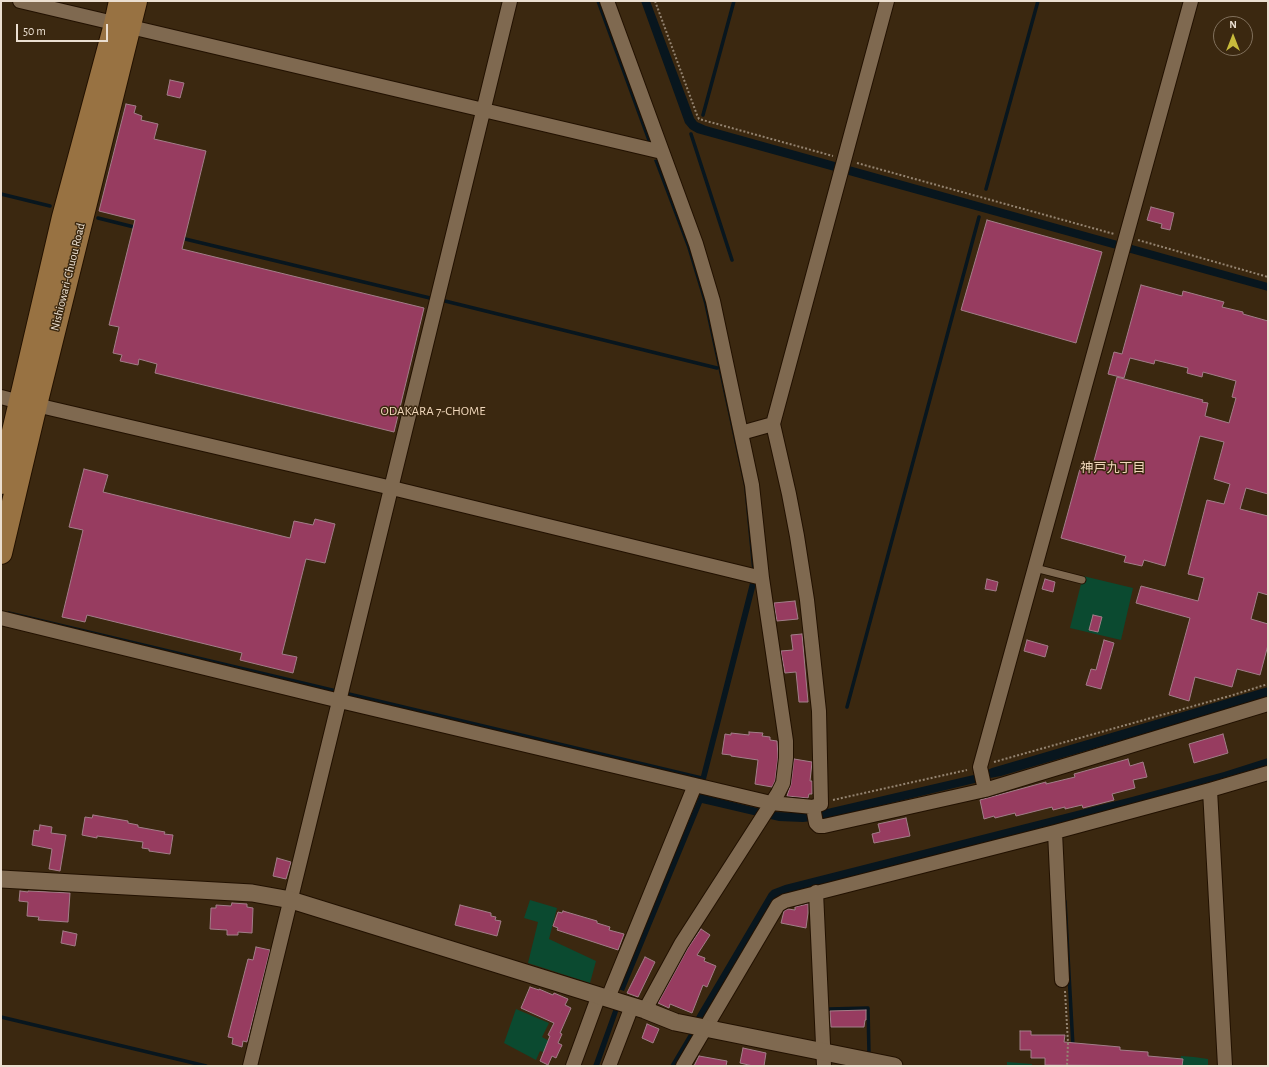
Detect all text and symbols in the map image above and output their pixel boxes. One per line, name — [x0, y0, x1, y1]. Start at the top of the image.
scale bar — [18, 16, 110, 42]
north arrow — [1213, 16, 1253, 56]
text: N — [1229, 19, 1237, 30]
text: 50 m — [23, 25, 46, 37]
street label: Nishiowari-Chuou Road — [48, 222, 88, 332]
district label: ODAKARA 7-CHOME — [373, 403, 493, 419]
district label: 神戸九丁目 — [1081, 460, 1145, 476]

